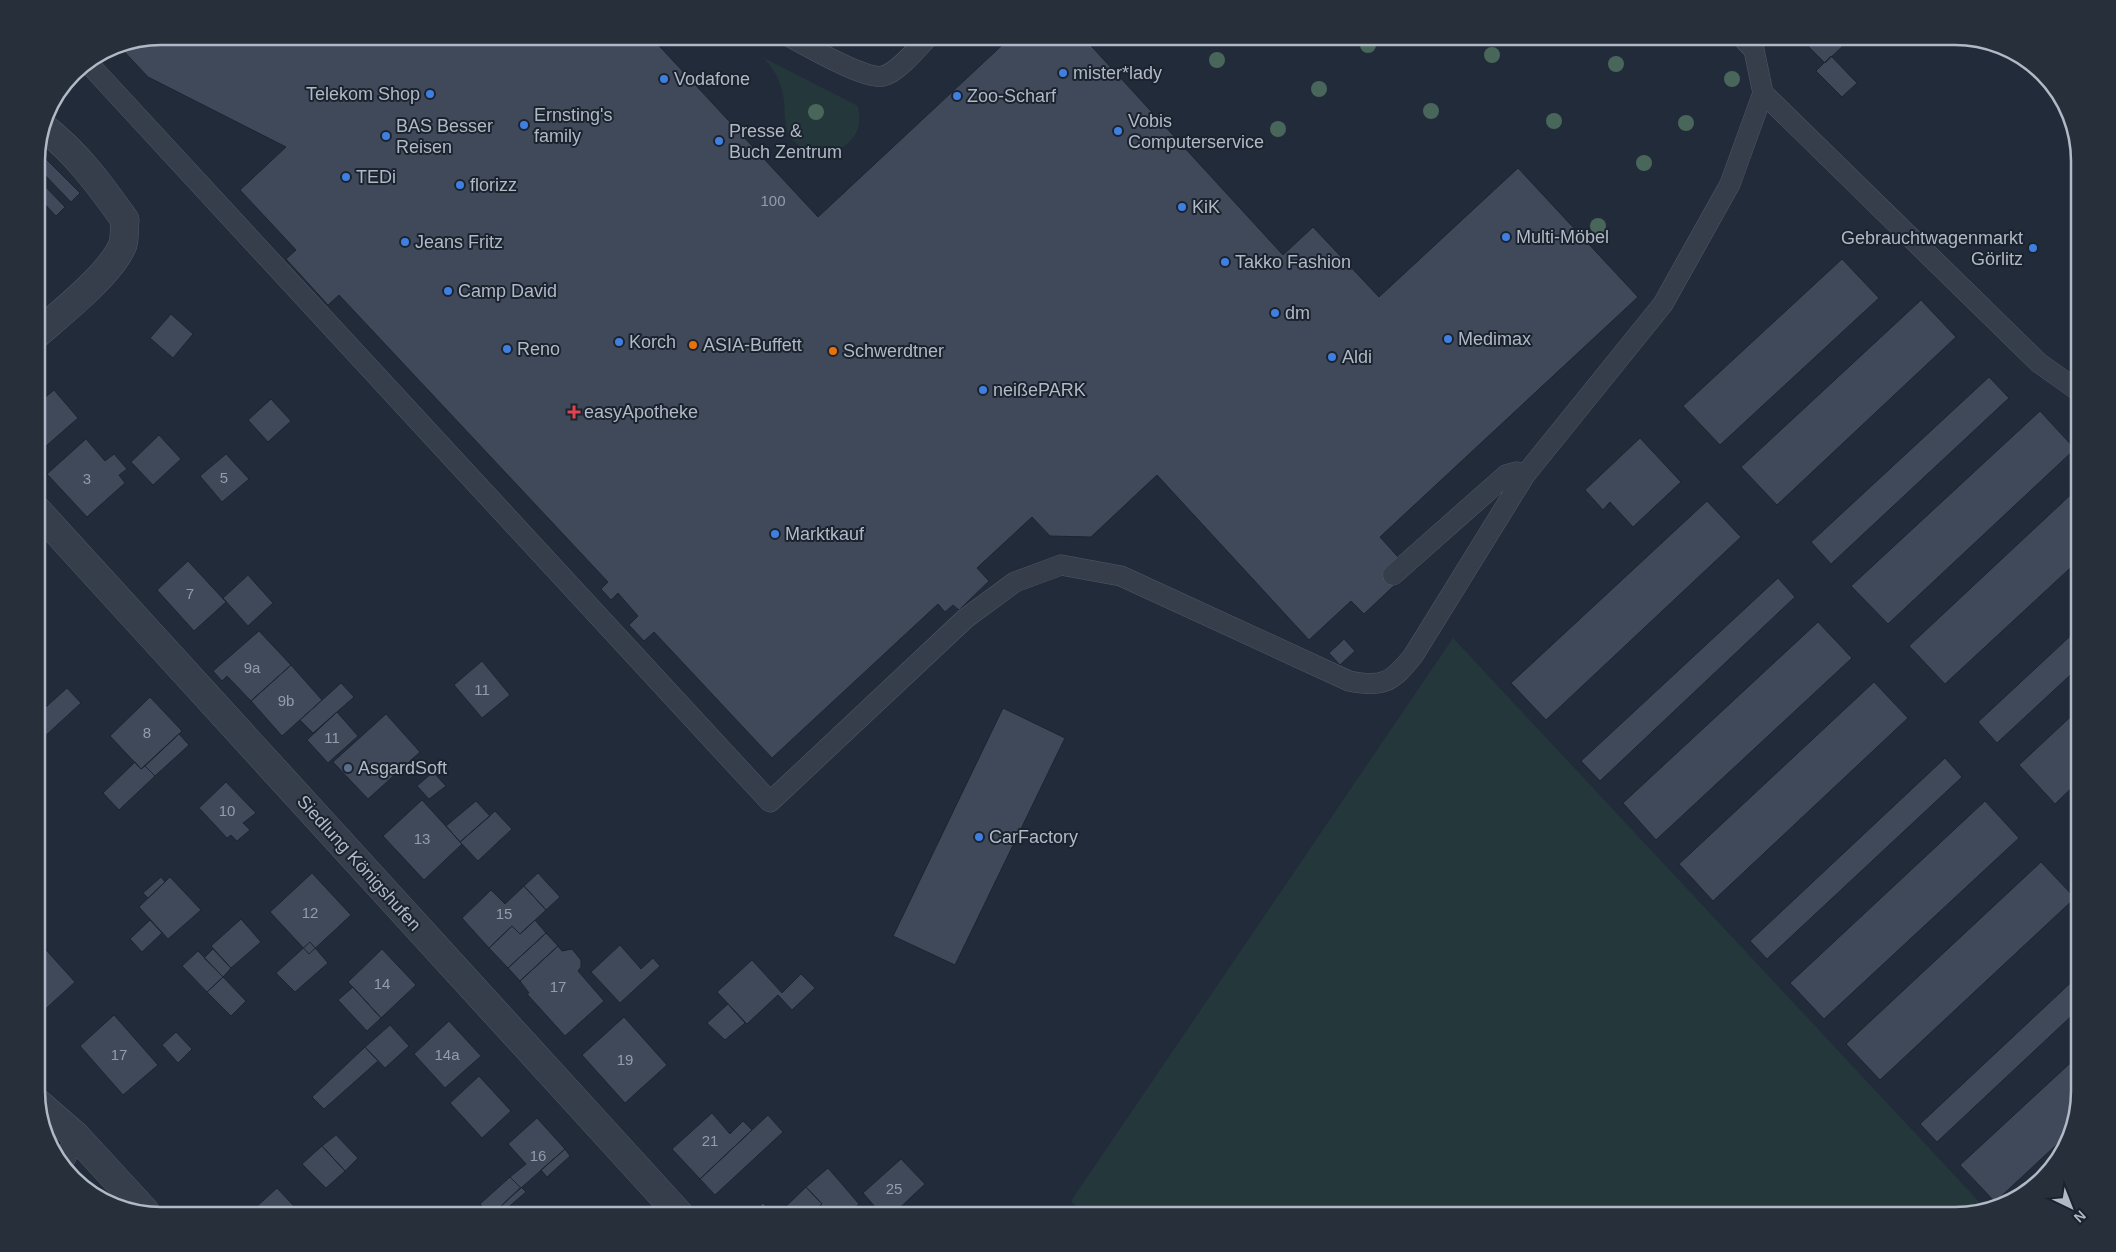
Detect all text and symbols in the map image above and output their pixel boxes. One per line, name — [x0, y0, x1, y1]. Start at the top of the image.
place label: mister*lady — [1073, 63, 1162, 83]
marker: mister*lady — [1057, 67, 1069, 79]
place label: Vodafone — [674, 69, 750, 89]
marker: Vodafone — [658, 73, 670, 85]
place label: Telekom Shop — [306, 84, 420, 104]
place label: Zoo-Scharf — [967, 86, 1057, 106]
marker: Telekom Shop — [424, 88, 436, 100]
marker: Zoo-Scharf — [951, 90, 963, 102]
place label: Ernsting's family — [534, 105, 612, 146]
place label: Vobis Computerservice — [1128, 111, 1264, 152]
place label: BAS Besser Reisen — [396, 116, 493, 157]
marker: Ernsting's family — [518, 119, 530, 131]
place label: Presse & Buch Zentrum — [729, 121, 842, 162]
marker: Vobis Computerservice — [1112, 125, 1124, 137]
marker: BAS Besser Reisen — [380, 130, 392, 142]
marker: Presse & Buch Zentrum — [713, 135, 725, 147]
place label: TEDi — [356, 167, 396, 187]
marker: TEDi — [340, 171, 352, 183]
place label: florizz — [470, 175, 517, 195]
marker: florizz — [454, 179, 466, 191]
house number: 100 — [760, 192, 786, 209]
place label: KiK — [1192, 197, 1220, 217]
marker: KiK — [1176, 201, 1188, 213]
place label: Multi-Möbel — [1516, 227, 1609, 247]
place label: Gebrauchtwagenmarkt Görlitz — [1841, 228, 2023, 269]
marker: Multi-Möbel — [1500, 231, 1512, 243]
place label: Jeans Fritz — [415, 232, 503, 252]
marker: Jeans Fritz — [399, 236, 411, 248]
marker: Gebrauchtwagenmarkt Görlitz — [2027, 242, 2039, 254]
place label: Takko Fashion — [1235, 252, 1351, 272]
marker: Takko Fashion — [1219, 256, 1231, 268]
place label: Camp David — [458, 281, 557, 301]
marker: Camp David — [442, 285, 454, 297]
place label: dm — [1285, 303, 1310, 323]
marker: dm — [1269, 307, 1281, 319]
place label: Medimax — [1458, 329, 1531, 349]
place label: Korch — [629, 332, 676, 352]
marker: Medimax — [1442, 333, 1454, 345]
place label: ASIA-Buffett — [703, 335, 802, 355]
marker: Korch — [613, 336, 625, 348]
place label: Reno — [517, 339, 560, 359]
marker: ASIA-Buffett — [687, 339, 699, 351]
place label: Schwerdtner — [843, 341, 944, 361]
marker: Reno — [501, 343, 513, 355]
marker: Schwerdtner — [827, 345, 839, 357]
place label: Aldi — [1342, 347, 1372, 367]
marker: Aldi — [1326, 351, 1338, 363]
place label: neißePARK — [993, 380, 1086, 400]
marker: neißePARK — [977, 384, 989, 396]
place label: easyApotheke — [584, 402, 698, 422]
marker: easyApotheke — [568, 406, 580, 418]
house number: 5 — [220, 469, 228, 486]
house number: 3 — [83, 470, 91, 487]
place label: Marktkauf — [785, 524, 865, 544]
marker: Marktkauf — [769, 528, 781, 540]
house number: 7 — [186, 585, 194, 602]
house number: 9a — [244, 659, 261, 676]
house number: 11 — [474, 681, 490, 698]
house number: 9b — [278, 692, 294, 709]
house number: 8 — [143, 724, 151, 741]
house number: 11 — [324, 729, 340, 746]
place label: AsgardSoft — [358, 758, 447, 778]
marker: AsgardSoft — [342, 762, 354, 774]
street label: Siedlung Königshufen — [293, 791, 425, 935]
house number: 10 — [219, 802, 235, 819]
place label: CarFactory — [989, 827, 1078, 847]
house number: 13 — [414, 830, 430, 847]
marker: CarFactory — [973, 831, 985, 843]
house number: 12 — [302, 904, 318, 921]
house number: 15 — [496, 905, 512, 922]
house number: 14 — [374, 975, 390, 992]
house number: 17 — [550, 978, 566, 995]
house number: 17 — [111, 1046, 127, 1063]
house number: 14a — [434, 1046, 460, 1063]
house number: 19 — [617, 1051, 633, 1068]
house number: 21 — [702, 1132, 718, 1149]
house number: 16 — [530, 1147, 546, 1164]
house number: 25 — [886, 1180, 902, 1197]
north arrow — [2046, 1182, 2096, 1232]
text: N — [2071, 1207, 2089, 1226]

